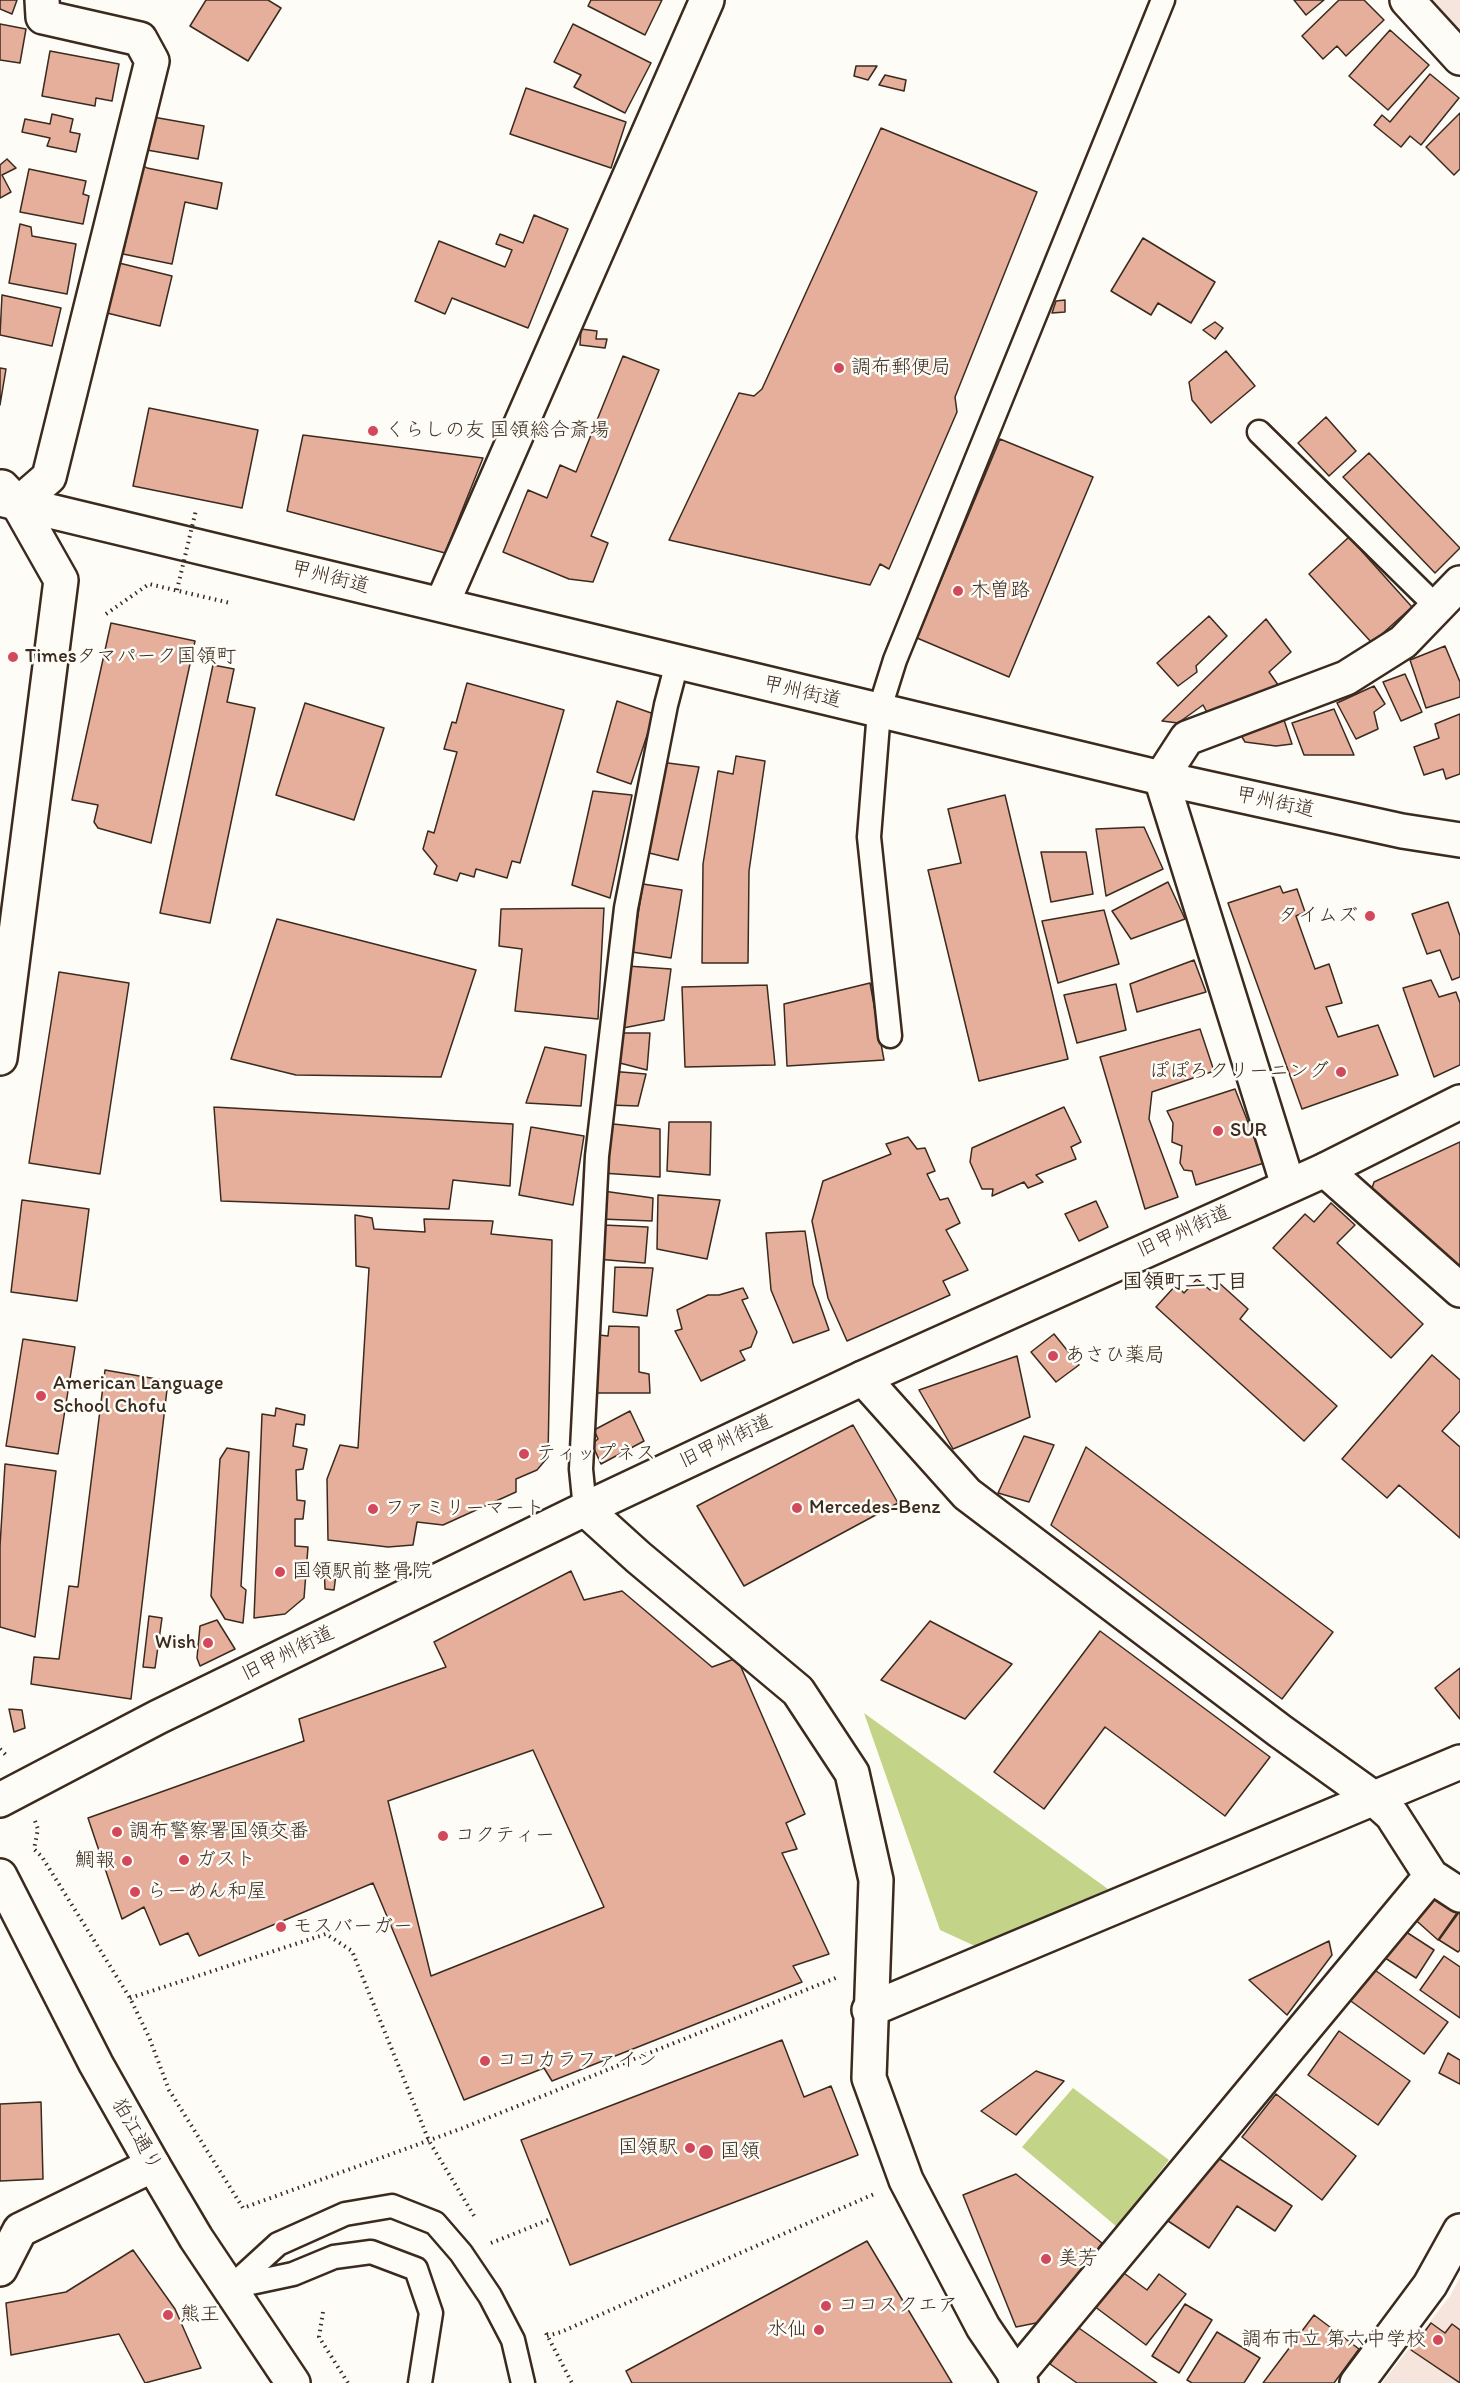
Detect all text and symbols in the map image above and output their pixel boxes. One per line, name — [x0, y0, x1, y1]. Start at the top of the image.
place label: 調布郵便局 — [851, 356, 951, 380]
marker: 調布郵便局 — [832, 361, 846, 375]
place label: くらしの友 国領総合斎場 — [385, 419, 609, 443]
marker: くらしの友 国領総合斎場 — [366, 424, 380, 438]
street label: 甲州街道 — [288, 557, 372, 599]
place label: 木曽路 — [970, 579, 1030, 603]
marker: 木曽路 — [951, 584, 965, 598]
place label: Timesタマパーク国領町 — [25, 645, 237, 669]
marker: Timesタマパーク国領町 — [6, 650, 20, 664]
street label: 甲州街道 — [760, 672, 844, 714]
street label: 甲州街道 — [1233, 783, 1317, 823]
place label: タイムズ — [1278, 904, 1358, 928]
marker: タイムズ — [1363, 909, 1377, 923]
place label: ぽぽろクリーニング — [1149, 1060, 1329, 1084]
marker: ぽぽろクリーニング — [1334, 1065, 1348, 1079]
place label: SUR — [1230, 1119, 1267, 1143]
marker: SUR — [1211, 1124, 1225, 1138]
street label: 旧甲州街道 — [1133, 1201, 1235, 1263]
district label: 国領町二丁目 — [1122, 1270, 1248, 1296]
place label: あさひ薬局 — [1065, 1344, 1165, 1368]
marker: あさひ薬局 — [1046, 1349, 1060, 1363]
place label: American Language School Chofu — [53, 1372, 223, 1419]
marker: American Language School Chofu — [34, 1389, 48, 1403]
street label: 旧甲州街道 — [676, 1410, 776, 1474]
place label: ティップネス — [536, 1442, 656, 1466]
marker: ティップネス — [517, 1447, 531, 1461]
place label: Mercedes-Benz — [809, 1496, 941, 1520]
place label: ファミリーマート — [385, 1497, 545, 1521]
marker: Mercedes-Benz — [790, 1501, 804, 1515]
marker: ファミリーマート — [366, 1502, 380, 1516]
place label: 国領駅前整骨院 — [292, 1560, 432, 1584]
marker: 国領駅前整骨院 — [273, 1565, 287, 1579]
street label: 旧甲州街道 — [238, 1621, 338, 1687]
place label: Wish — [155, 1631, 196, 1655]
marker: Wish — [201, 1636, 215, 1650]
place label: 調布警察署国領交番 — [129, 1820, 309, 1844]
place label: コクティー — [455, 1824, 555, 1848]
marker: 調布警察署国領交番 — [110, 1825, 124, 1839]
marker: コクティー — [436, 1829, 450, 1843]
place label: ガスト — [196, 1848, 256, 1872]
place label: 鯛報 — [75, 1849, 115, 1873]
marker: ガスト — [177, 1853, 191, 1867]
marker: 鯛報 — [120, 1854, 134, 1868]
place label: らーめん和屋 — [147, 1880, 267, 1904]
marker: らーめん和屋 — [128, 1885, 142, 1899]
place label: モスバーガー — [293, 1915, 413, 1939]
marker: モスバーガー — [274, 1920, 288, 1934]
place label: ココカラファイン — [497, 2049, 657, 2073]
marker: ココカラファイン — [478, 2054, 492, 2068]
street label: 狛江通り — [106, 2094, 166, 2176]
place label: 国領駅 — [618, 2136, 678, 2160]
place label: 国領 — [720, 2140, 760, 2164]
marker: 国領駅 — [683, 2141, 697, 2155]
marker: 国領 — [697, 2143, 715, 2161]
place label: 美芳 — [1058, 2247, 1098, 2271]
marker: 美芳 — [1039, 2252, 1053, 2266]
place label: ココスクエア — [838, 2294, 958, 2318]
marker: ココスクエア — [819, 2299, 833, 2313]
place label: 熊王 — [180, 2303, 220, 2327]
marker: 熊王 — [161, 2308, 175, 2322]
place label: 水仙 — [767, 2318, 807, 2342]
marker: 水仙 — [812, 2323, 826, 2337]
place label: 調布市立 第六中学校 — [1242, 2328, 1426, 2352]
marker: 調布市立 第六中学校 — [1431, 2333, 1445, 2347]

